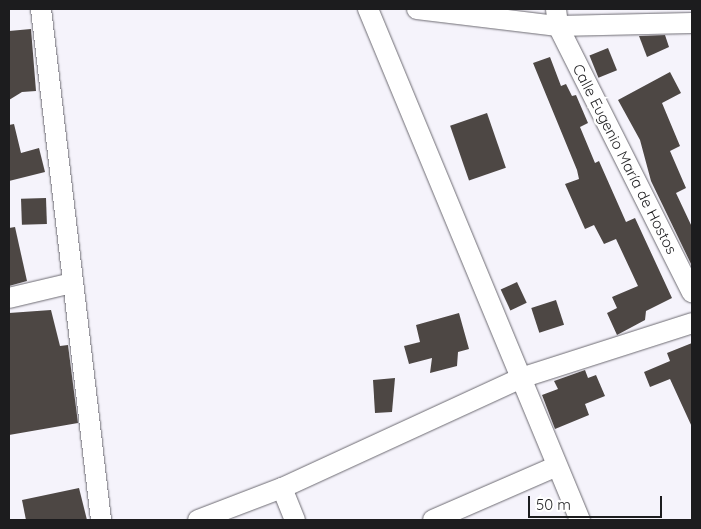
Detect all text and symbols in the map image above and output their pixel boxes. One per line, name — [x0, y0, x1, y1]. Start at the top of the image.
street label: Calle Eugenio María de Hostos — [569, 61, 681, 257]
scale bar — [531, 486, 665, 518]
text: 50 m — [536, 495, 571, 514]

